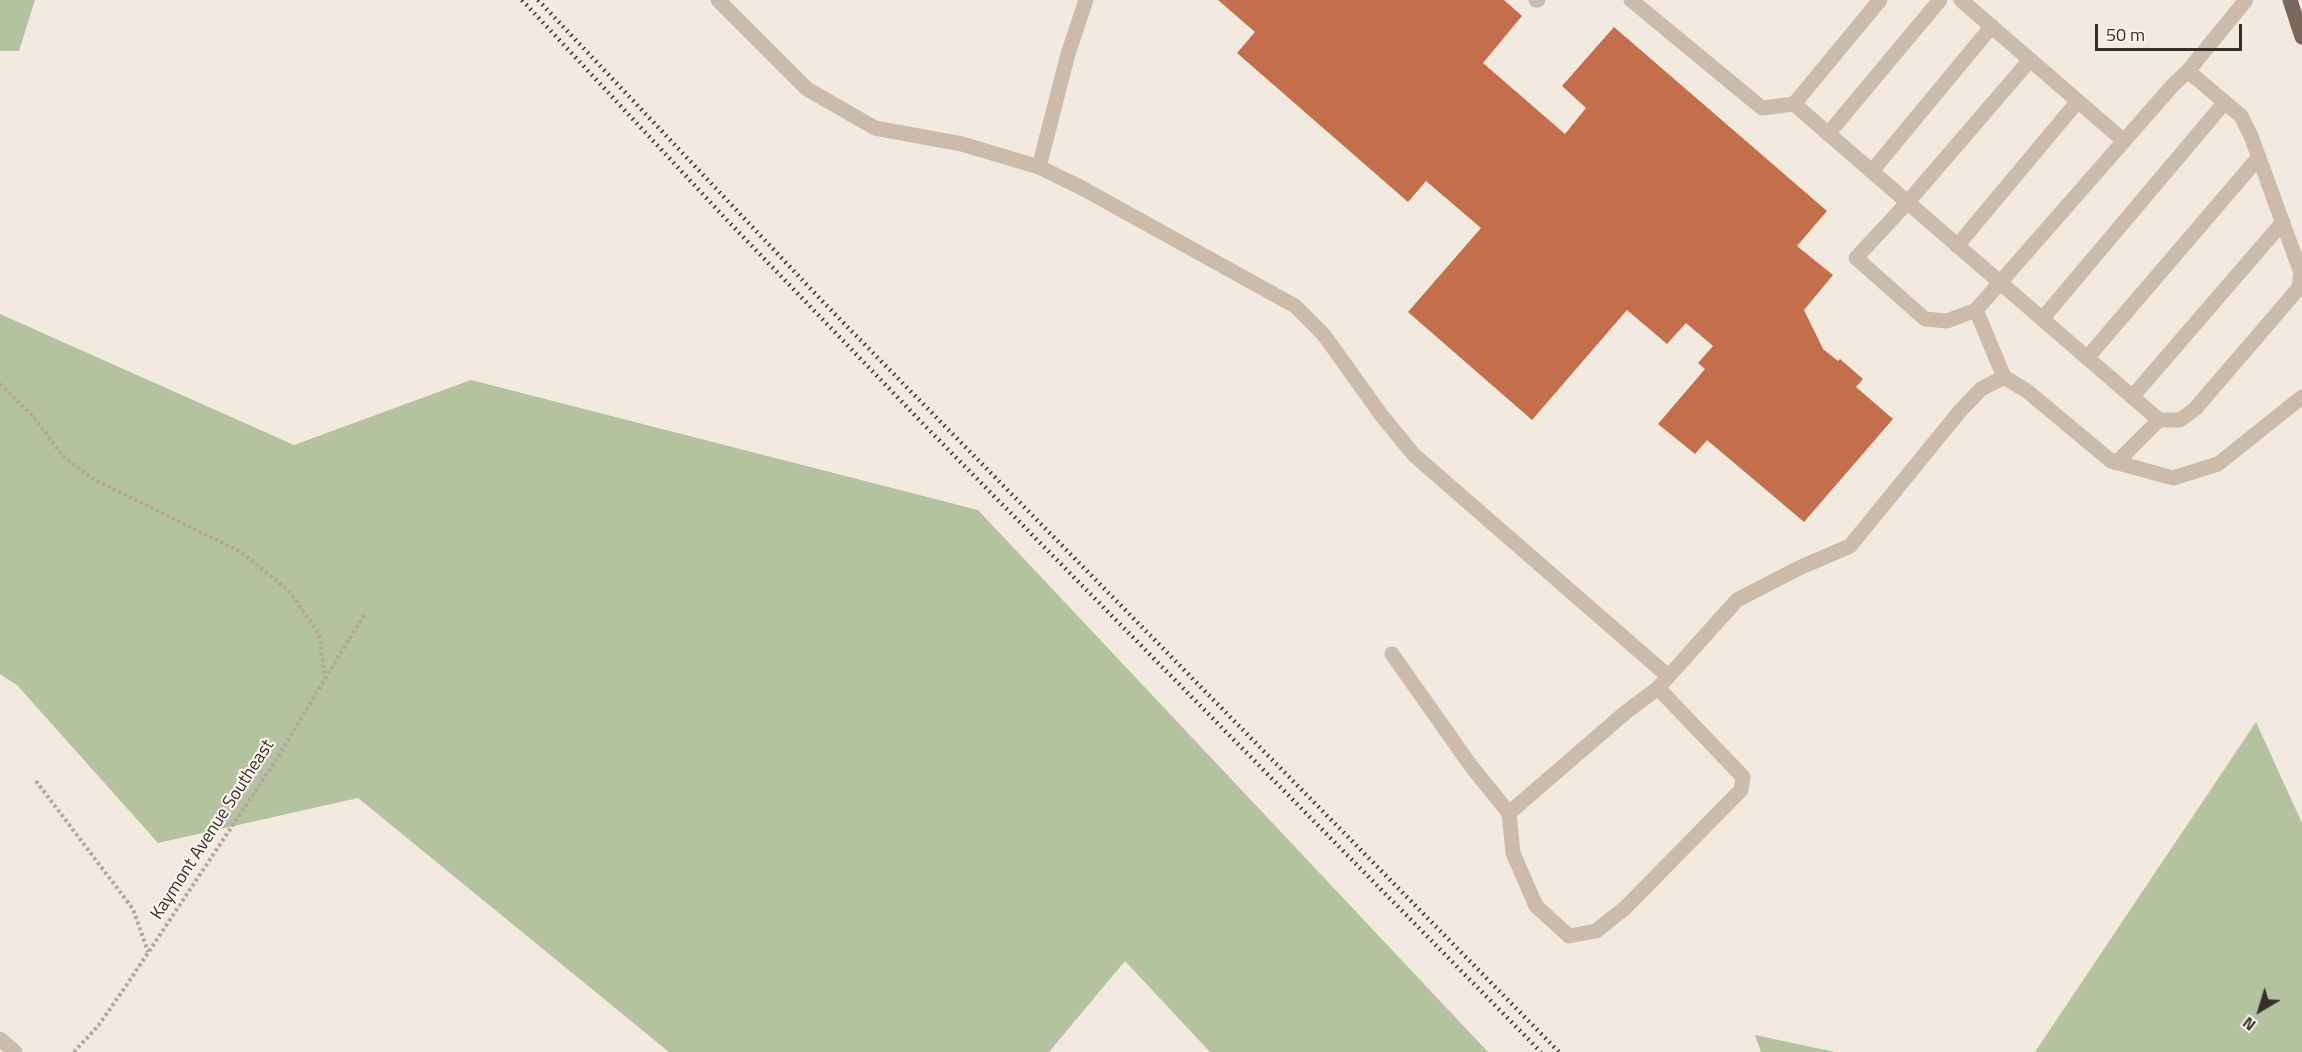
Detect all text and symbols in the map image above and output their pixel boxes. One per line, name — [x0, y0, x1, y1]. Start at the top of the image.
scale bar — [2098, 12, 2245, 50]
text: 50 m — [2106, 21, 2145, 48]
street label: Kaymont Avenue Southeast — [147, 736, 279, 924]
north arrow — [2230, 980, 2290, 1040]
text: N — [2237, 1011, 2261, 1037]

